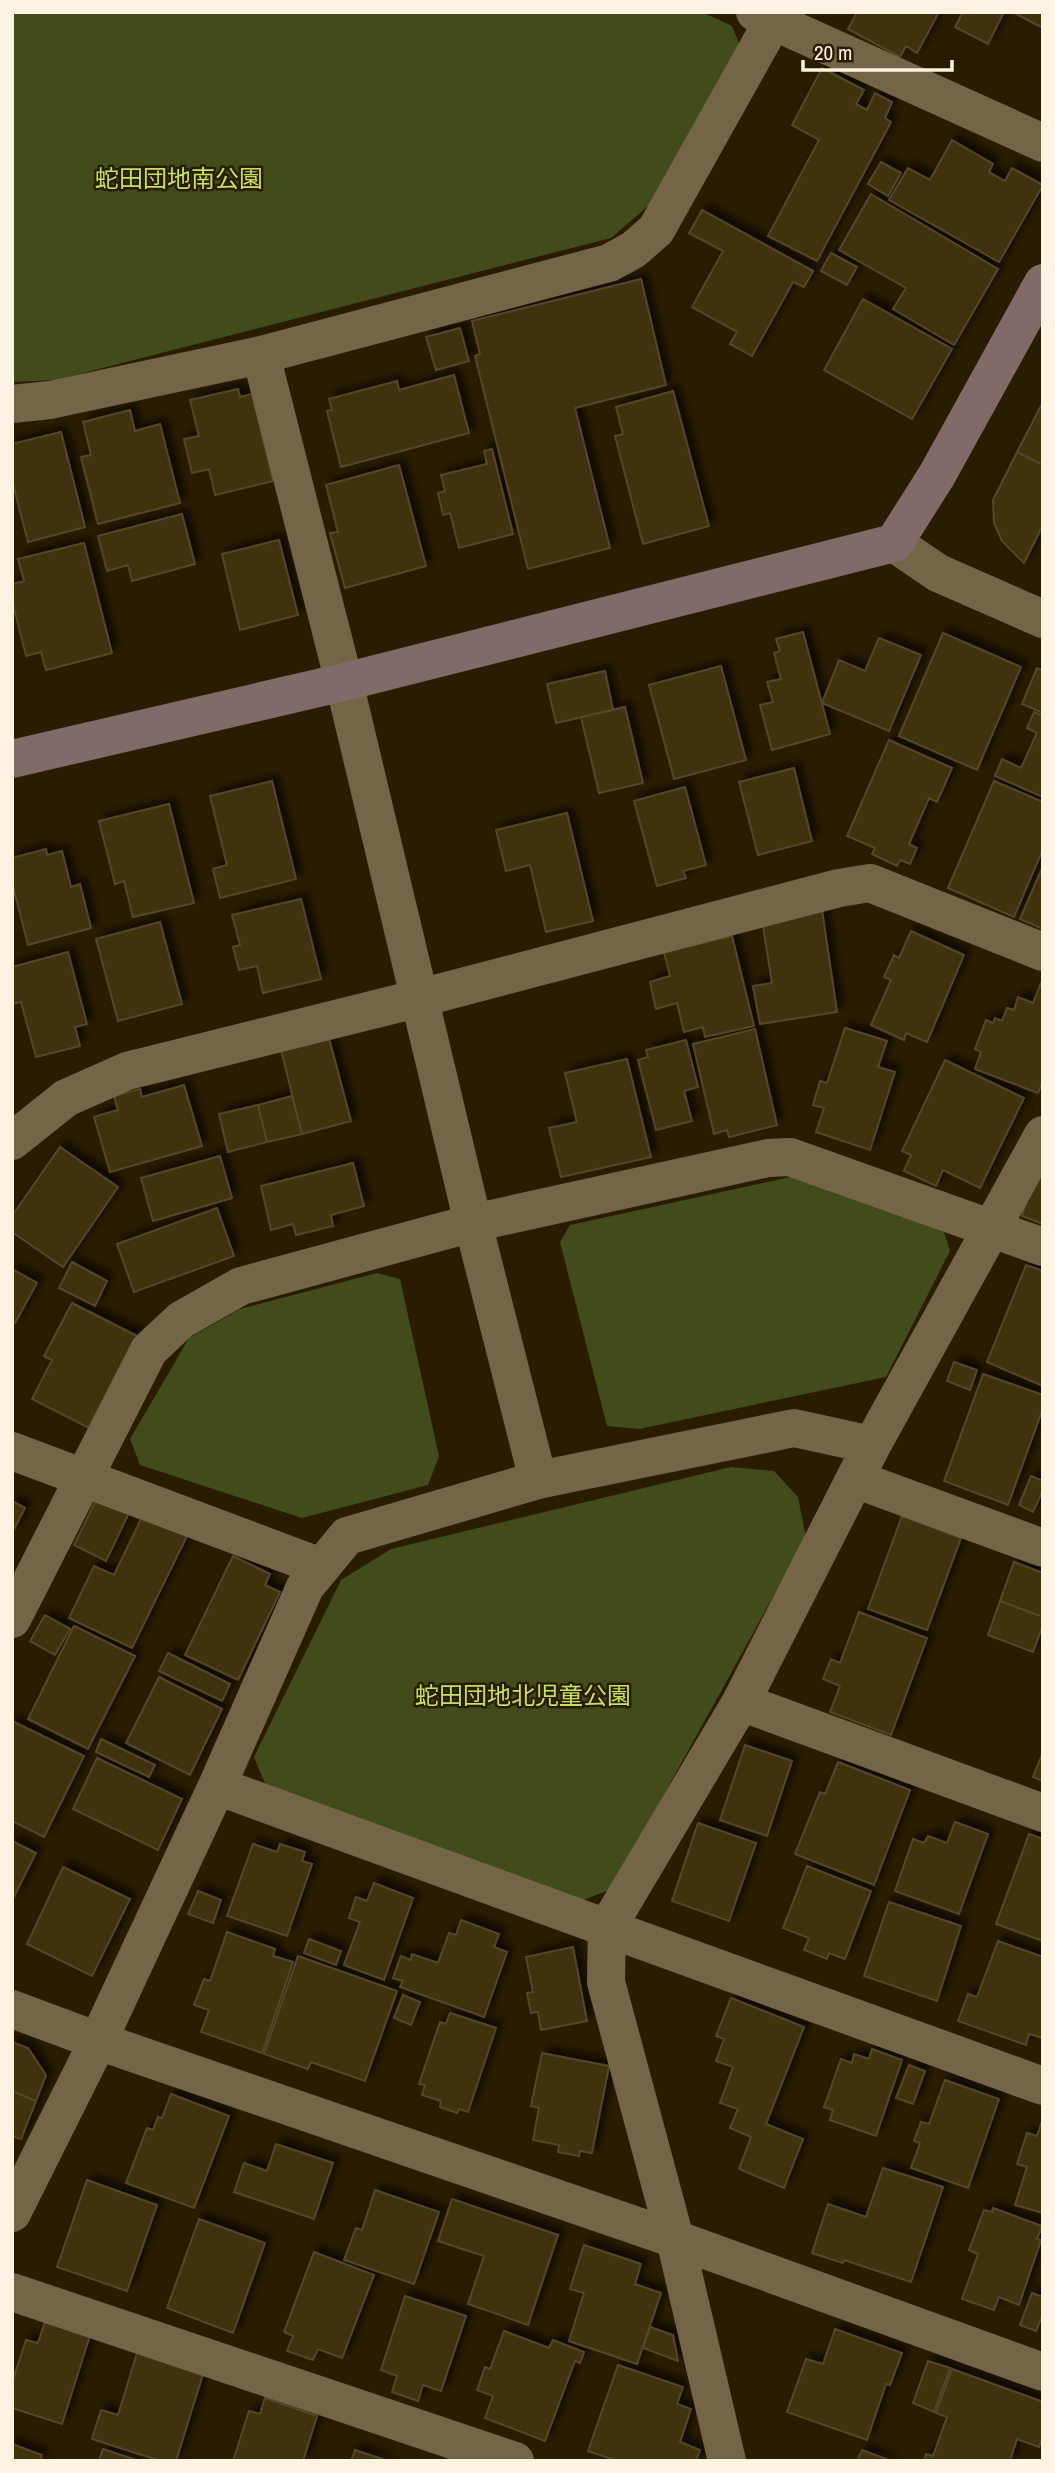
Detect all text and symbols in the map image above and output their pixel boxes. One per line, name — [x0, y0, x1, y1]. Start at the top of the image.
scale bar — [803, 28, 952, 72]
text: 20 m — [814, 38, 852, 67]
park label: 蛇田団地南公園 — [95, 162, 263, 194]
park label: 蛇田団地北児童公園 — [415, 1679, 631, 1711]

